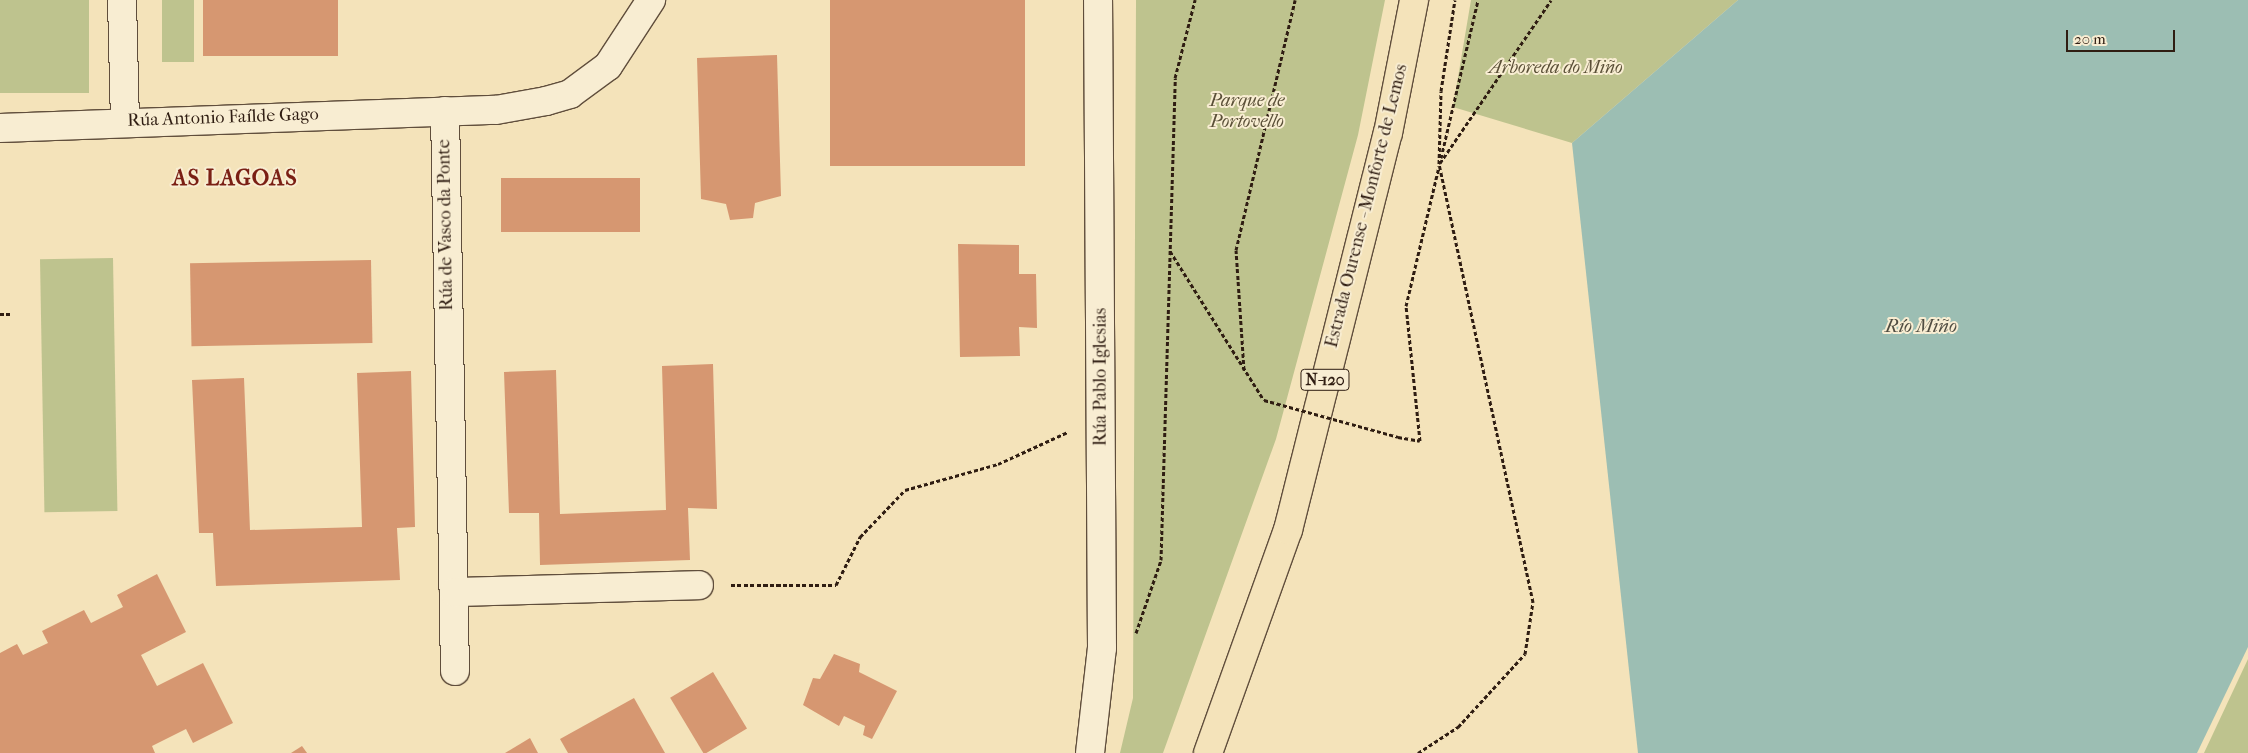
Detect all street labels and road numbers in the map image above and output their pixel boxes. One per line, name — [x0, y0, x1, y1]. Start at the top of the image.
street label: Estrada Ourense - Monforte de Lemos — [1321, 62, 1413, 350]
street label: Rúa Antonio Faílde Gago — [127, 104, 319, 132]
street label: Rúa de Vasco da Ponte — [434, 139, 458, 311]
street label: Rúa Pablo Iglesias — [1090, 308, 1112, 446]
road number: N-120 — [1300, 366, 1350, 394]

